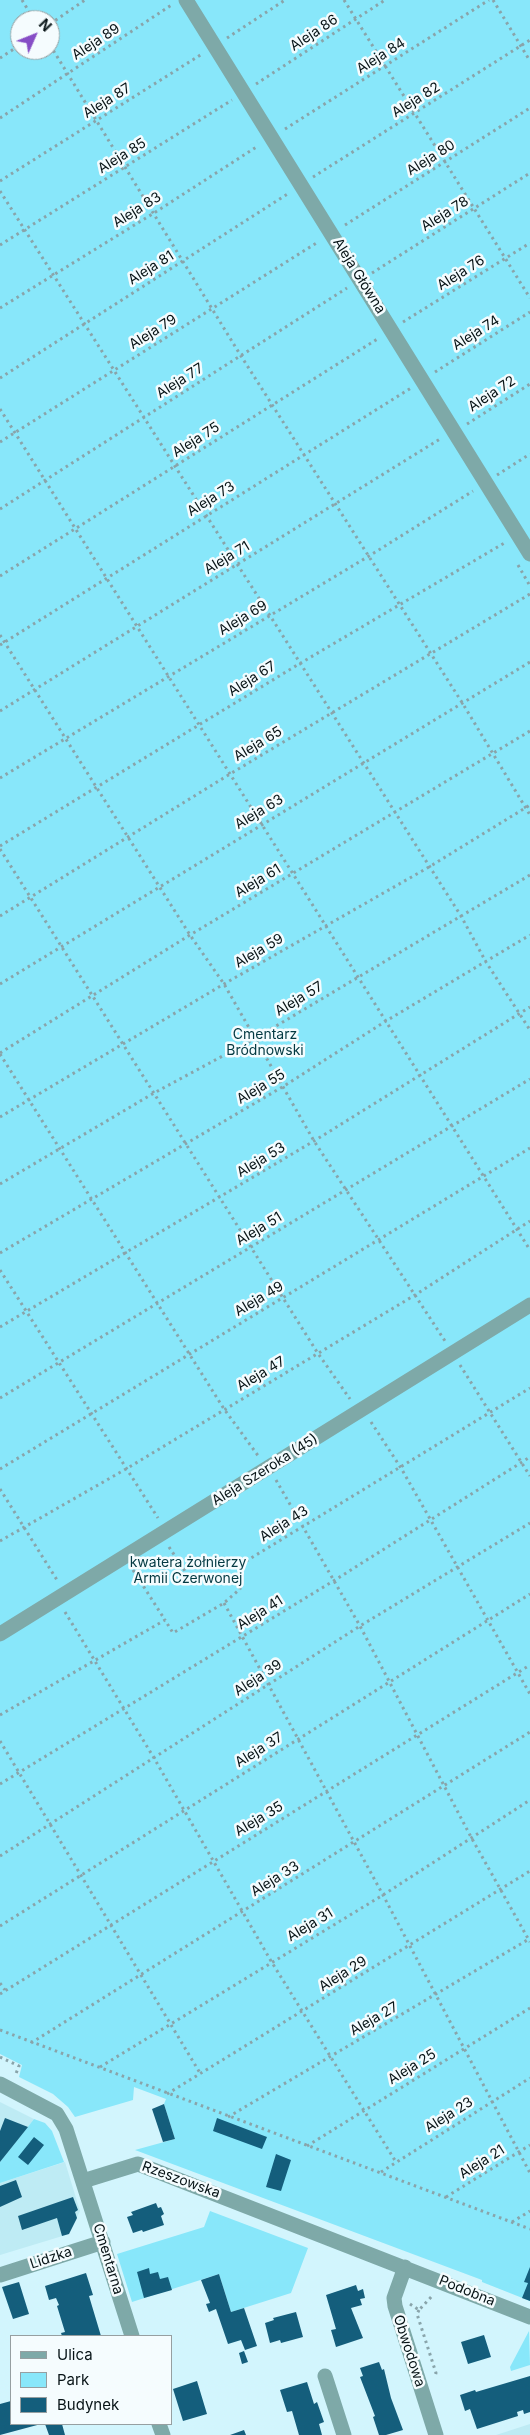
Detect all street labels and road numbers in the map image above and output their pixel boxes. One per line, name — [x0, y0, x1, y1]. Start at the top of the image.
street label: Aleja 86 — [287, 11, 341, 55]
street label: Aleja 89 — [69, 20, 123, 64]
street label: Aleja 84 — [354, 35, 408, 77]
street label: Aleja 82 — [389, 79, 443, 121]
street label: Aleja 87 — [80, 80, 134, 122]
street label: Aleja 85 — [95, 135, 149, 177]
street label: Aleja 80 — [404, 137, 458, 179]
street label: Aleja 83 — [110, 189, 164, 231]
street label: Aleja 78 — [418, 193, 472, 235]
street label: Aleja Główna — [329, 235, 389, 317]
street label: Aleja 81 — [125, 247, 177, 289]
street label: Aleja 76 — [434, 252, 488, 294]
street label: Aleja 79 — [126, 311, 180, 353]
street label: Aleja 74 — [449, 312, 503, 354]
street label: Aleja 77 — [153, 360, 207, 402]
street label: Aleja 72 — [465, 373, 519, 415]
street label: Aleja 75 — [169, 419, 223, 461]
street label: Aleja 73 — [184, 478, 238, 520]
street label: Aleja 71 — [201, 538, 253, 578]
street label: Aleja 69 — [216, 597, 270, 639]
street label: Aleja 67 — [225, 658, 279, 700]
street label: Aleja 65 — [231, 723, 285, 765]
street label: Aleja 63 — [232, 791, 286, 833]
street label: Aleja 61 — [232, 861, 284, 901]
street label: Aleja 59 — [232, 930, 286, 972]
street label: Aleja 57 — [272, 978, 326, 1020]
street label: Aleja 55 — [234, 1066, 288, 1108]
street label: Aleja 53 — [234, 1139, 288, 1181]
street label: Aleja 51 — [233, 1209, 285, 1249]
street label: Aleja 49 — [231, 1278, 287, 1320]
street label: Aleja 47 — [234, 1353, 288, 1395]
street label: Aleja Szeroka (45) — [209, 1431, 321, 1509]
street label: Aleja 43 — [257, 1503, 311, 1545]
street label: Aleja 41 — [234, 1592, 286, 1634]
street label: Aleja 39 — [231, 1656, 285, 1700]
street label: Aleja 37 — [232, 1729, 286, 1771]
street label: Aleja 35 — [232, 1798, 286, 1840]
street label: Aleja 33 — [248, 1858, 302, 1900]
street label: Aleja 31 — [284, 1905, 336, 1945]
street label: Aleja 29 — [316, 1953, 370, 1995]
street label: Aleja 27 — [347, 1999, 401, 2039]
street label: Aleja 25 — [385, 2046, 439, 2088]
street label: Aleja 23 — [422, 2094, 476, 2136]
street label: Aleja 21 — [456, 2141, 508, 2183]
street label: Rzeszowska — [140, 2158, 222, 2202]
street label: Cmentarna — [89, 2222, 127, 2296]
street label: Lidzka — [28, 2243, 74, 2273]
street label: Podobna — [437, 2272, 497, 2310]
street label: Obwodowa — [389, 2313, 429, 2389]

